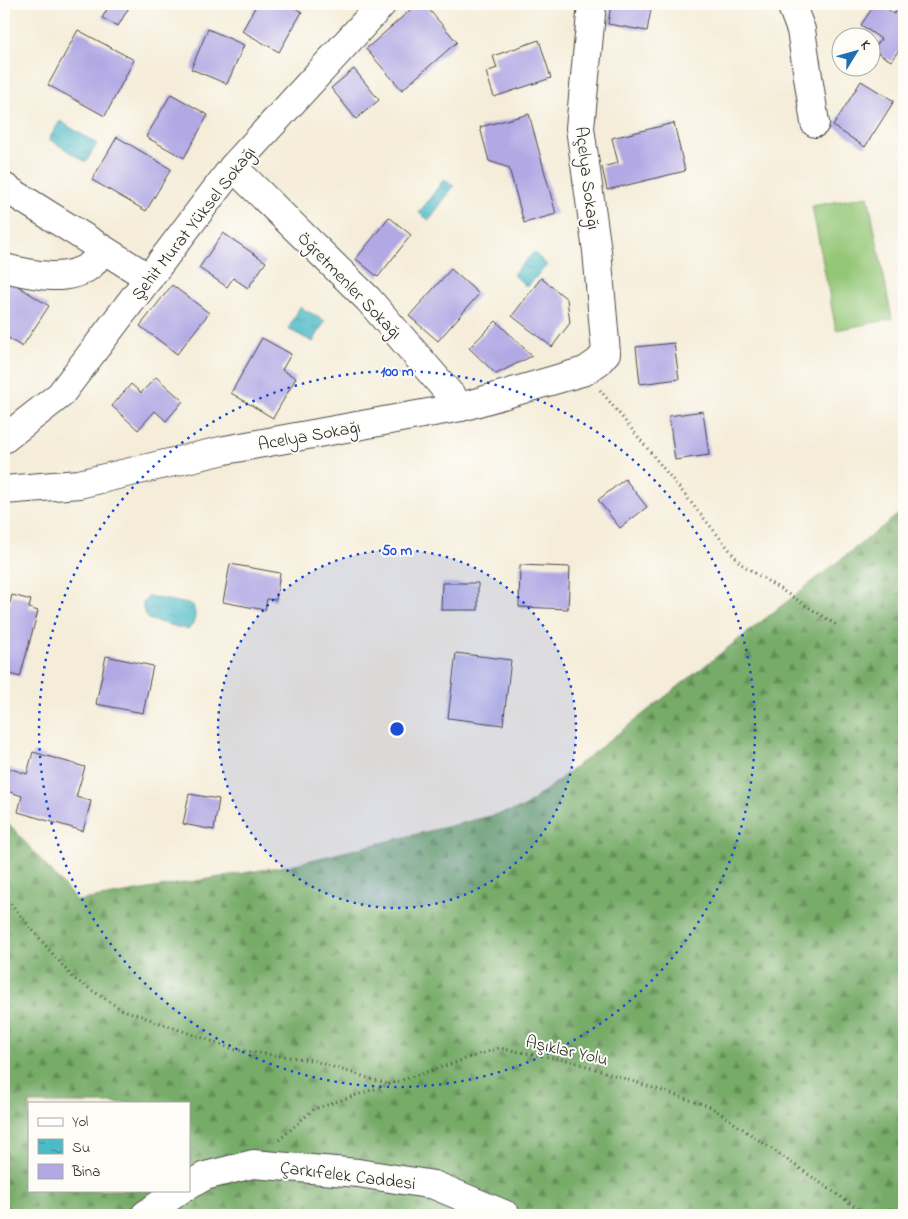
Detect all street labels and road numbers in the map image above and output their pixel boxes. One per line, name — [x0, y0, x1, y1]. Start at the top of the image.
street label: Açelya Sokağı — [566, 125, 605, 231]
street label: Şehit Murat Yüksel Sokağı — [126, 142, 264, 307]
street label: Öğretmenler Sokağı — [290, 227, 407, 347]
street label: Acelya Sokağı — [256, 415, 363, 460]
street label: Aşıklar Yolu — [523, 1030, 610, 1074]
street label: Çarkıfelek Caddesi — [278, 1156, 417, 1198]

